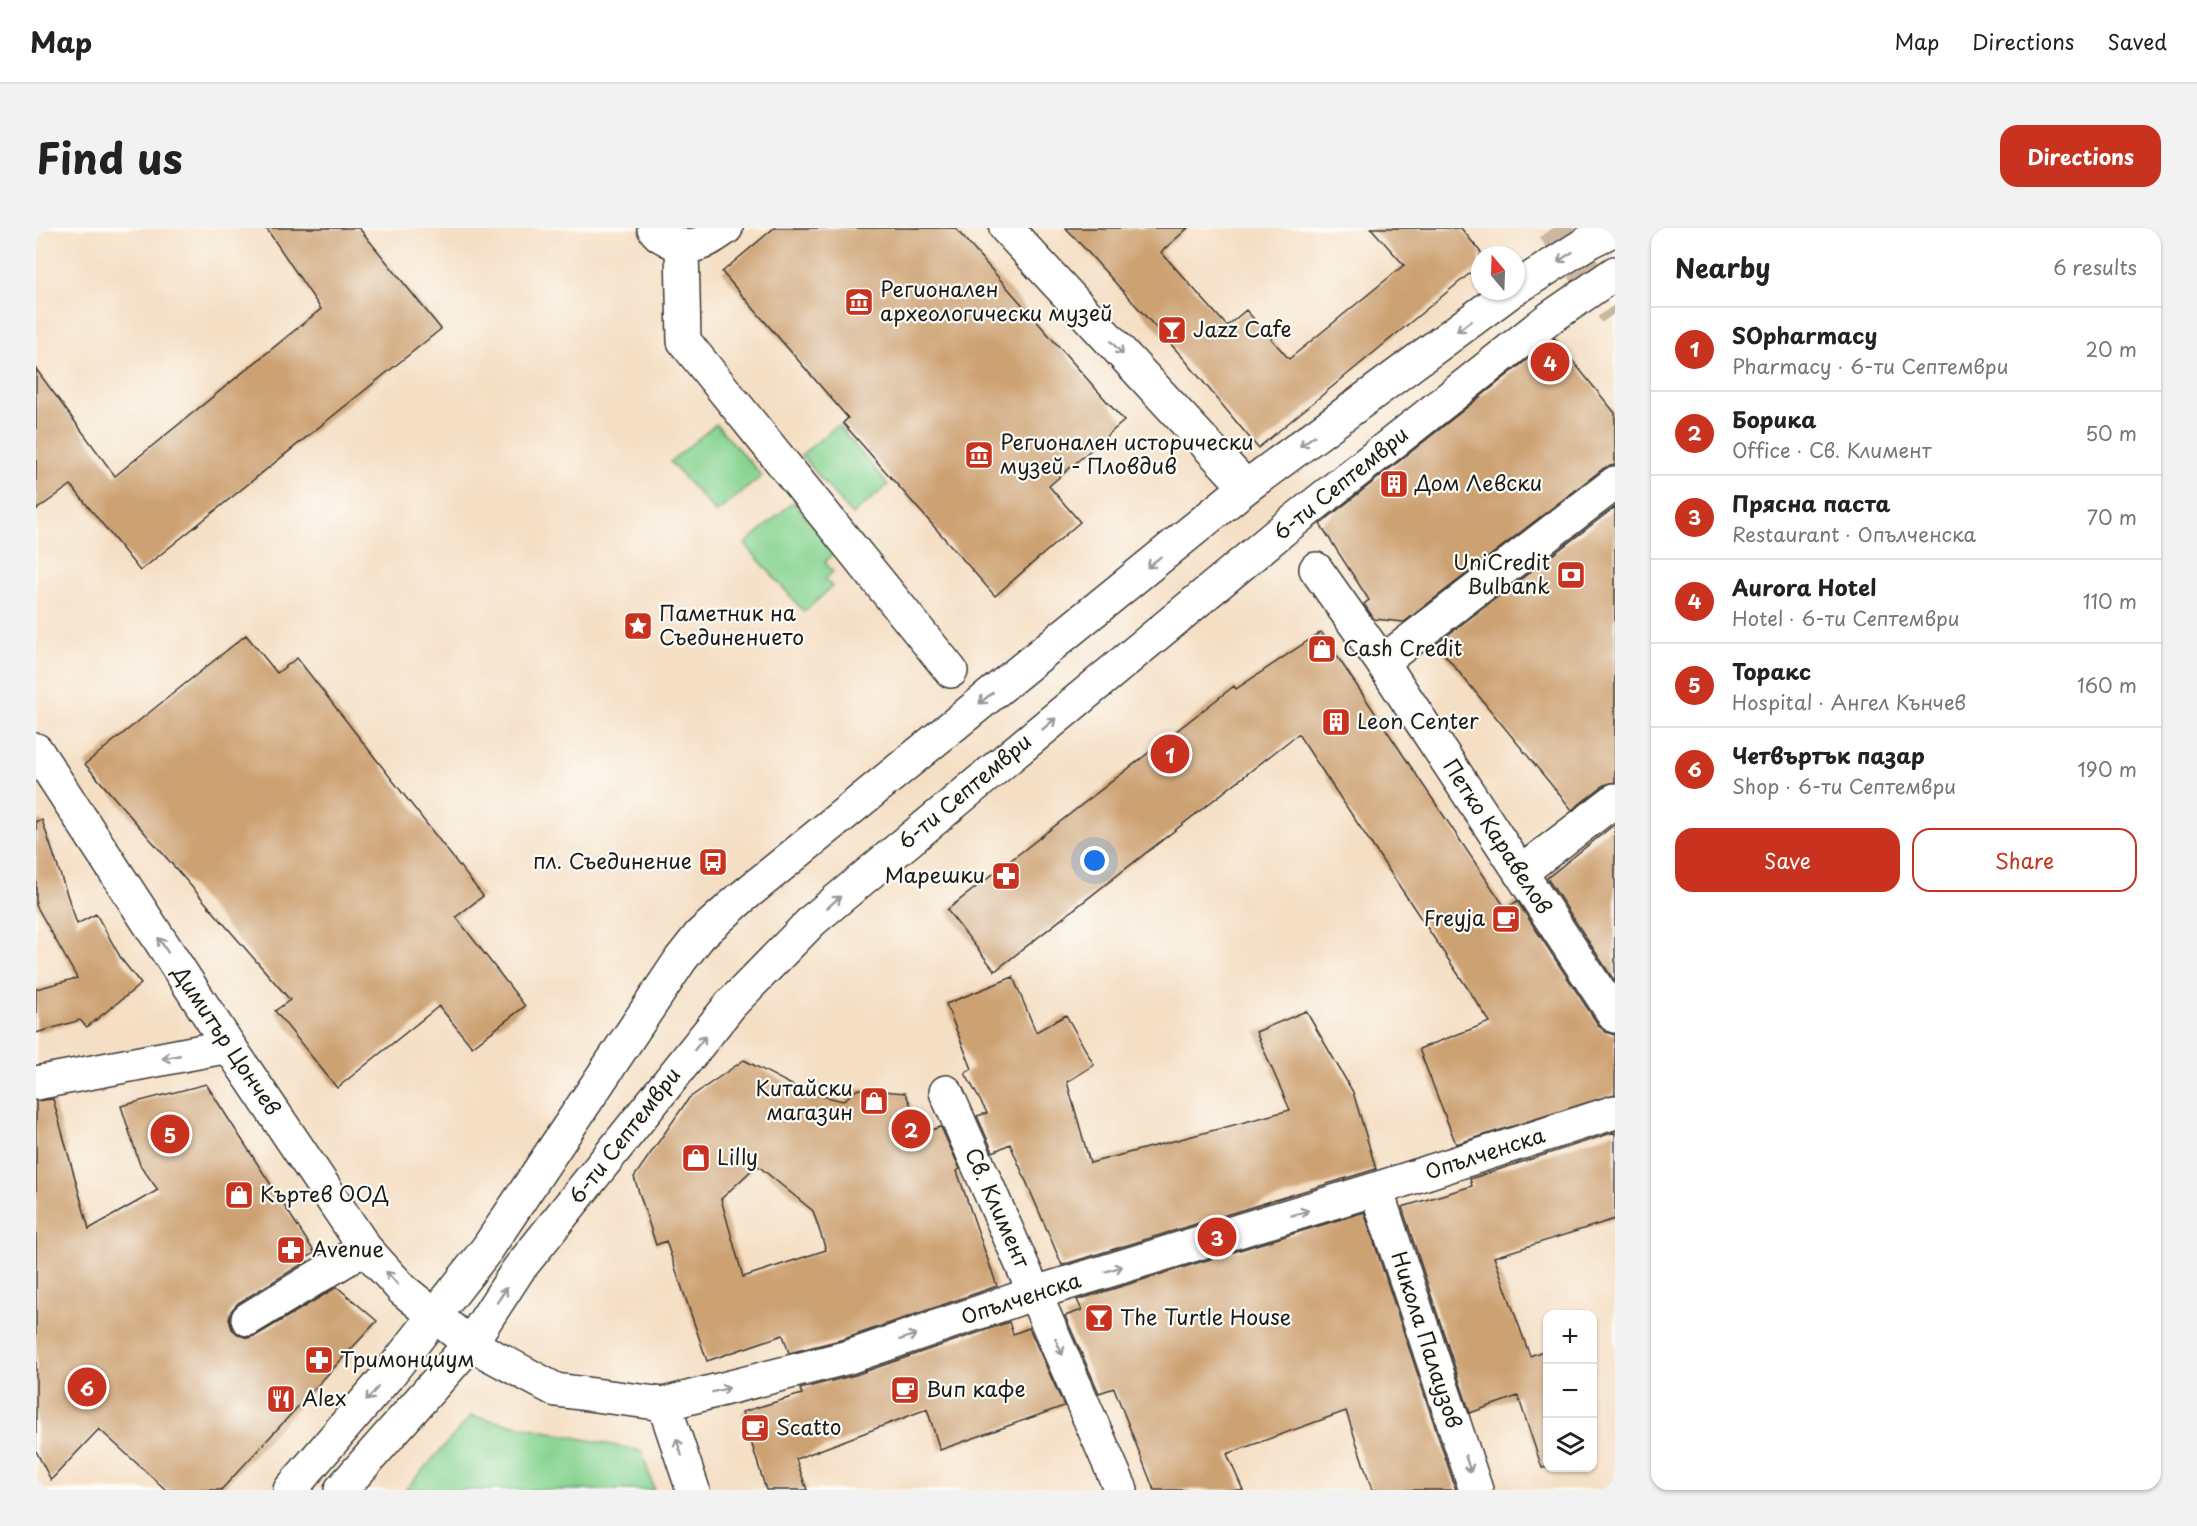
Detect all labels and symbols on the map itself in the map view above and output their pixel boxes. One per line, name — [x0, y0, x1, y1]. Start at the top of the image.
north arrow — [1471, 246, 1525, 300]
one-way arrow — [1556, 250, 1573, 263]
place label: Регионален археологически музей — [880, 272, 1113, 328]
museum icon: Регионален археологически музей — [843, 286, 875, 318]
place label: Jazz Cafe — [1193, 312, 1292, 344]
bar icon: Jazz Cafe — [1156, 314, 1188, 346]
one-way arrow — [1456, 319, 1472, 332]
one-way arrow — [1110, 340, 1124, 355]
pin: 4 — [1530, 340, 1570, 384]
street label: 6-ти Септември — [1265, 418, 1414, 547]
place label: Регионален исторически музей - Пловдив — [1000, 425, 1254, 481]
one-way arrow — [1300, 435, 1316, 448]
museum icon: Регионален исторически музей - Пловдив — [963, 439, 995, 471]
place label: Дом Левски — [1414, 466, 1542, 498]
building icon: Дом Левски — [1378, 468, 1410, 500]
place label: UniCredit Bulbank — [1453, 545, 1550, 601]
one-way arrow — [1146, 555, 1162, 568]
bank icon: UniCredit Bulbank — [1555, 559, 1587, 591]
place label: Паметник на Съединението — [659, 596, 804, 652]
place icon: Паметник на Съединението — [622, 610, 654, 642]
place label: Cash Credit — [1343, 631, 1462, 663]
shop icon: Cash Credit — [1306, 633, 1338, 665]
one-way arrow — [979, 691, 994, 705]
place label: Leon Center — [1357, 704, 1479, 736]
building icon: Leon Center — [1320, 706, 1352, 738]
one-way arrow — [1041, 717, 1057, 730]
street label: 6-ти Септември — [890, 725, 1038, 856]
pin: 1 — [1150, 732, 1190, 776]
street label: Петко Каравелов — [1436, 752, 1561, 920]
place label: пл. Съединение — [533, 844, 692, 876]
bus stop icon: пл. Съединение — [697, 846, 729, 878]
your location — [1080, 846, 1109, 875]
place label: Марешки — [885, 858, 985, 890]
pharmacy icon: Марешки — [990, 860, 1022, 892]
one-way arrow — [826, 895, 841, 909]
place label: Freyja — [1424, 901, 1485, 933]
cafe icon: Freyja — [1490, 903, 1522, 935]
one-way arrow — [156, 937, 168, 954]
street label: Димитър Цончев — [165, 958, 290, 1121]
one-way arrow — [693, 1035, 706, 1051]
one-way arrow — [162, 1052, 181, 1063]
street label: 6-ти Септември — [560, 1060, 687, 1210]
place label: Китайски магазин — [756, 1071, 853, 1127]
shop icon: Китайски магазин — [858, 1085, 890, 1117]
pin: 2 — [892, 1106, 930, 1152]
pin: 5 — [150, 1112, 190, 1156]
street label: Опълченска — [1420, 1118, 1549, 1187]
place label: Lilly — [717, 1140, 758, 1172]
shop icon: Lilly — [680, 1142, 712, 1174]
street label: Св. Климент — [958, 1142, 1040, 1273]
place label: Къртев ООД — [260, 1177, 389, 1209]
shop icon: Къртев ООД — [223, 1179, 255, 1211]
one-way arrow — [1290, 1206, 1309, 1217]
pin: 3 — [1198, 1214, 1236, 1260]
place label: Avenue — [312, 1232, 384, 1264]
pharmacy icon: Avenue — [275, 1234, 307, 1266]
street label: Никола Палаузов — [1384, 1247, 1472, 1432]
street label: Опълченска — [956, 1263, 1085, 1332]
one-way arrow — [1104, 1263, 1123, 1274]
one-way arrow — [385, 1271, 399, 1286]
one-way arrow — [496, 1288, 508, 1304]
place label: The Turtle House — [1120, 1300, 1291, 1332]
bar icon: The Turtle House — [1083, 1302, 1115, 1334]
one-way arrow — [899, 1330, 917, 1341]
one-way arrow — [1054, 1337, 1065, 1356]
place label: Тримонциум — [340, 1342, 475, 1374]
pharmacy icon: Тримонциум — [303, 1344, 335, 1376]
pin: 6 — [68, 1364, 106, 1410]
place label: Вип кафе — [926, 1372, 1026, 1404]
cafe icon: Вип кафе — [889, 1374, 921, 1406]
place label: Alex — [302, 1381, 346, 1413]
restaurant icon: Alex — [265, 1383, 297, 1415]
one-way arrow — [711, 1383, 730, 1395]
one-way arrow — [365, 1386, 379, 1401]
place label: Scatto — [776, 1410, 841, 1442]
cafe icon: Scatto — [739, 1412, 771, 1444]
one-way arrow — [672, 1438, 683, 1457]
one-way arrow — [1463, 1454, 1474, 1473]

